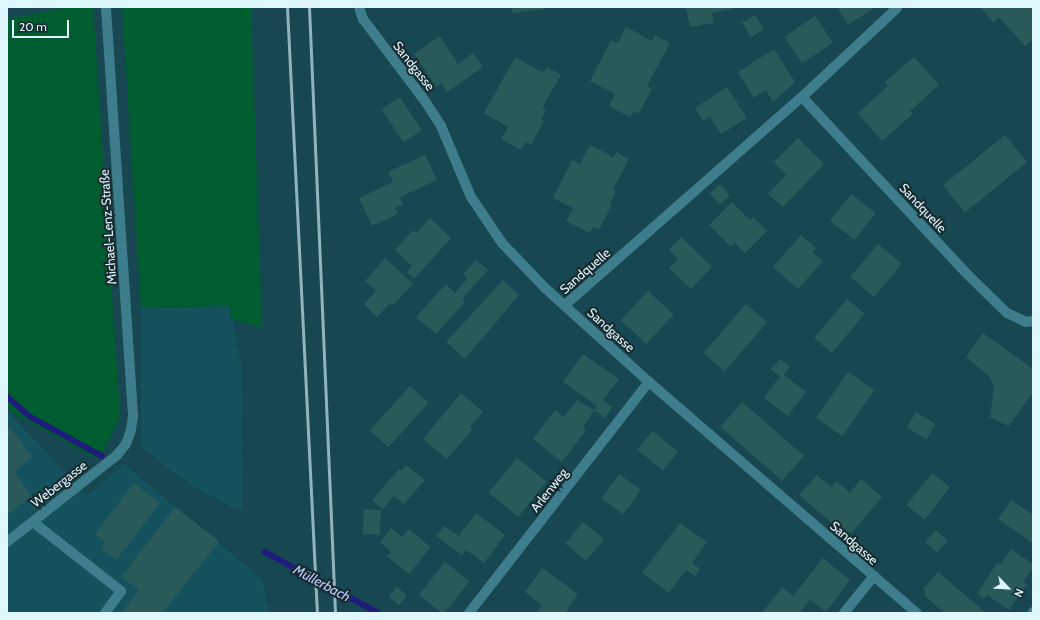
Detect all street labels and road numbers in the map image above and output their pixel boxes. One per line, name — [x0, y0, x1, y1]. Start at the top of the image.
street label: Sandgasse — [390, 38, 438, 94]
street label: Michael-Lenz-Straße — [96, 169, 120, 285]
street label: Sandquelle — [896, 180, 950, 236]
street label: Sandquelle — [557, 245, 613, 297]
street label: Sandgasse — [584, 305, 638, 355]
street label: Webergasse — [28, 457, 90, 511]
street label: Arlenweg — [527, 465, 571, 515]
street label: Sandgasse — [827, 518, 881, 568]

